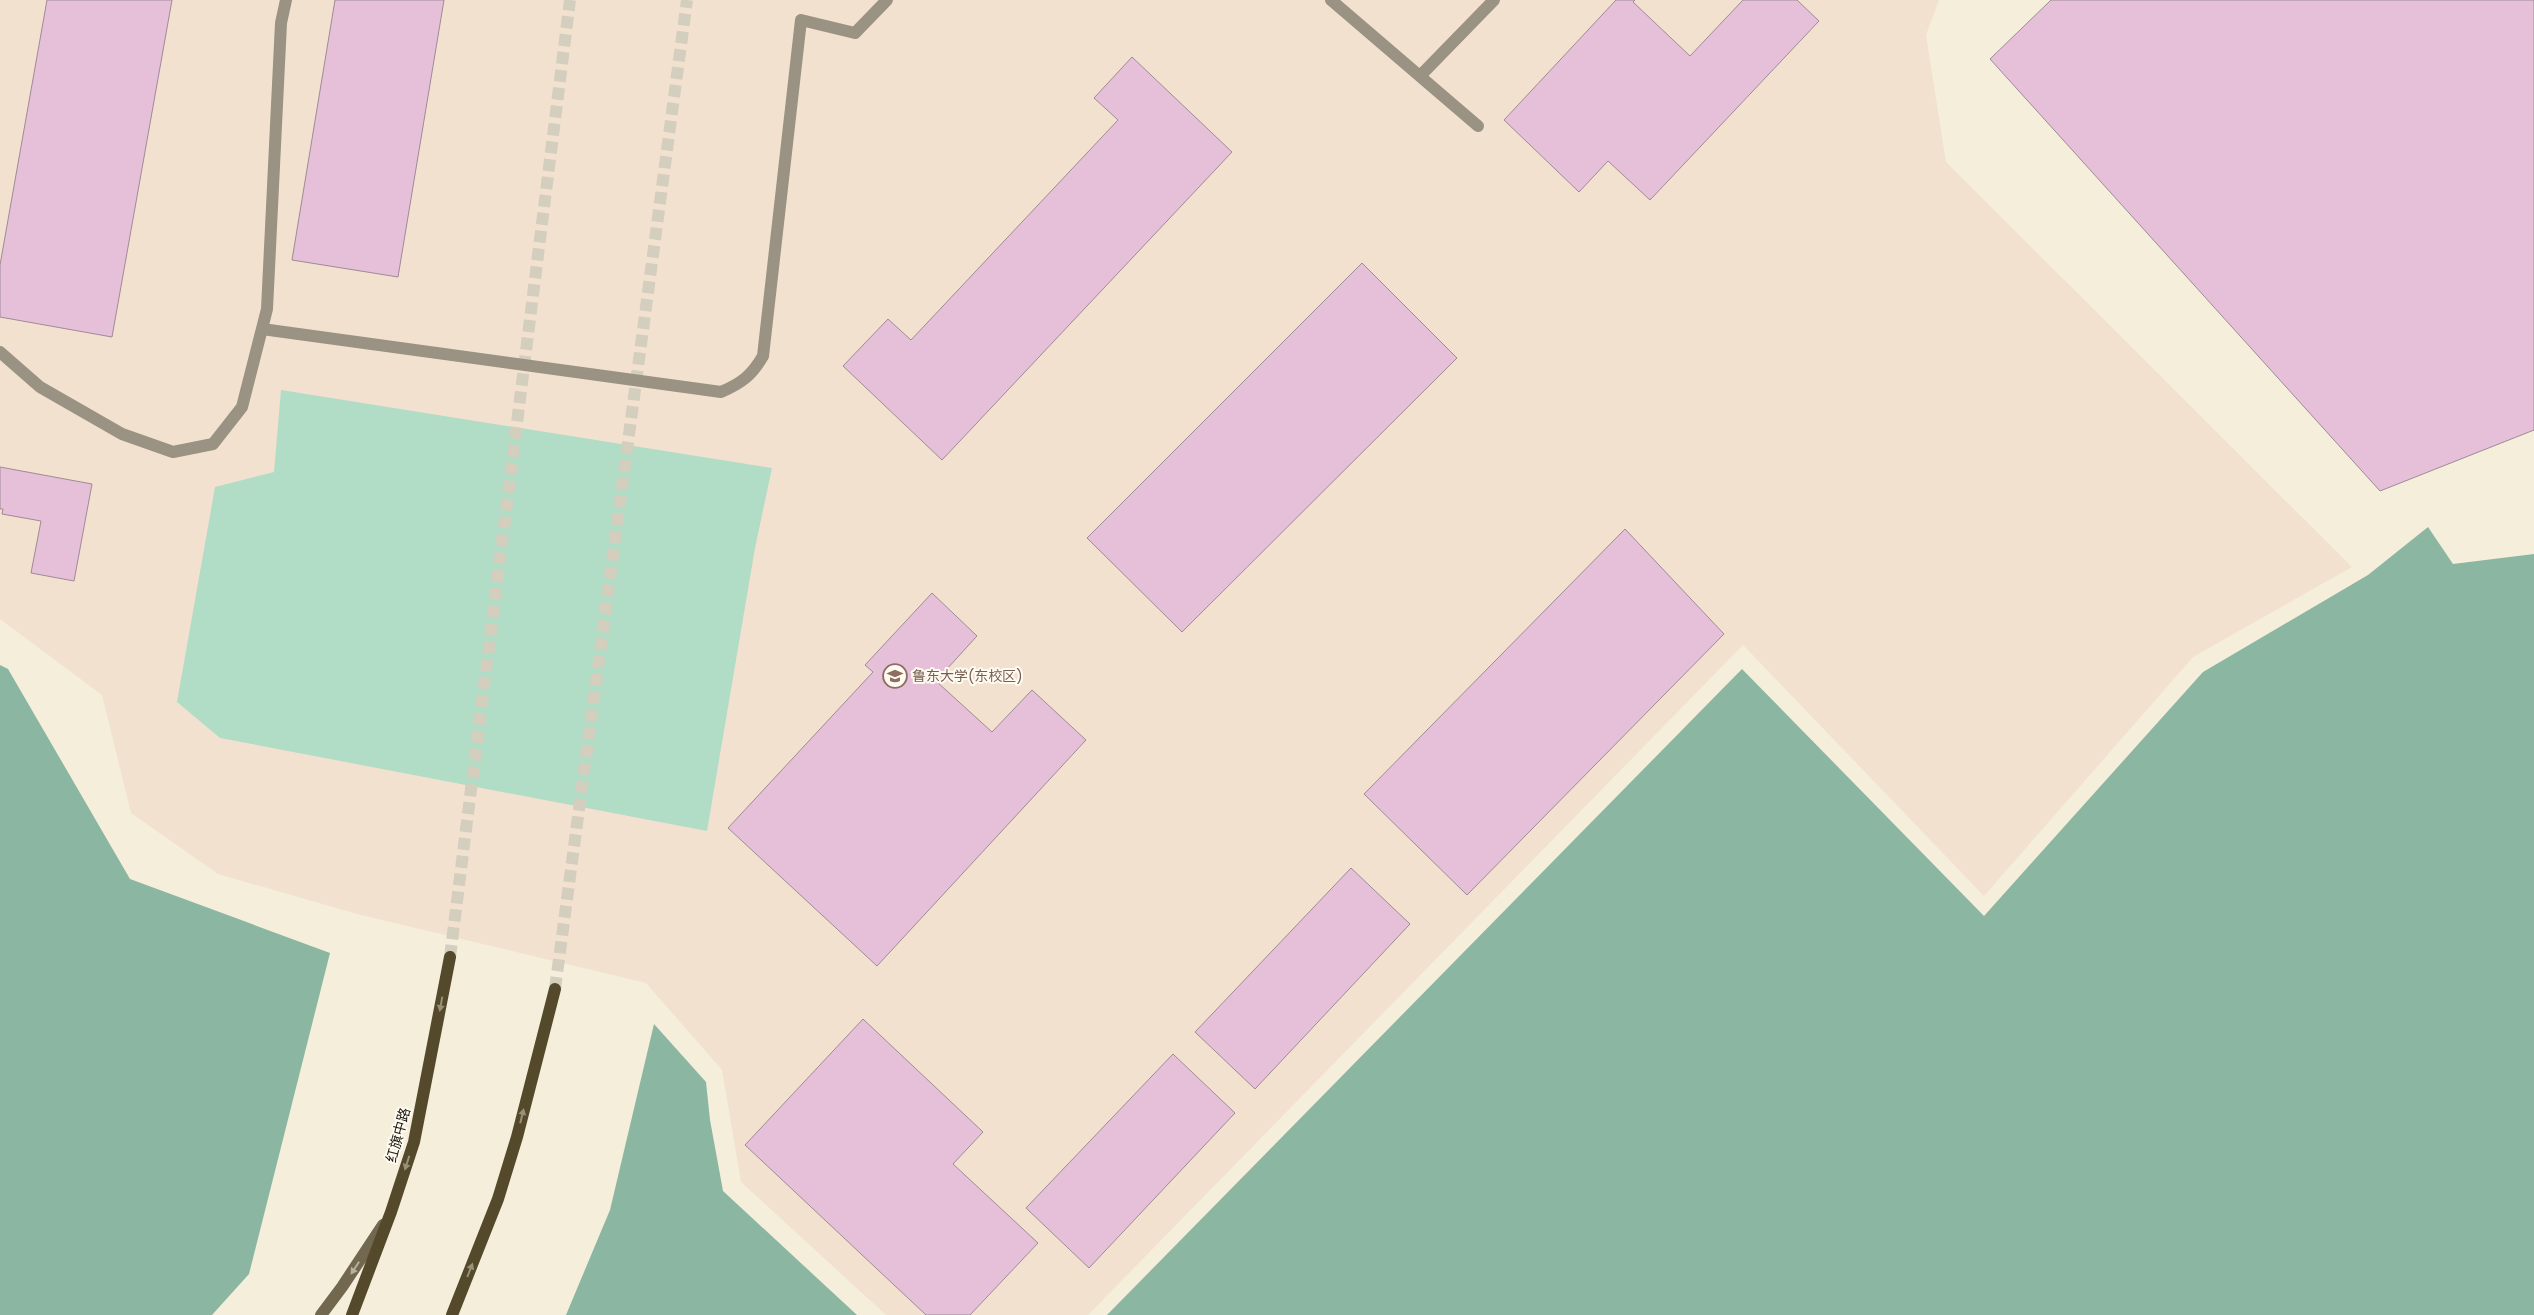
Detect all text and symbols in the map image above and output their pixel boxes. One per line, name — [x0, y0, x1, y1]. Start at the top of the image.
school or university icon: 鲁东大学(东校区) — [882, 663, 908, 689]
place label: 鲁东大学(东校区) — [912, 666, 1023, 686]
one-way arrow — [437, 997, 445, 1012]
street label: 红旗中路 — [381, 1105, 415, 1165]
one-way arrow — [518, 1109, 526, 1124]
one-way arrow — [403, 1156, 411, 1171]
one-way arrow — [350, 1261, 360, 1274]
one-way arrow — [466, 1262, 474, 1277]

